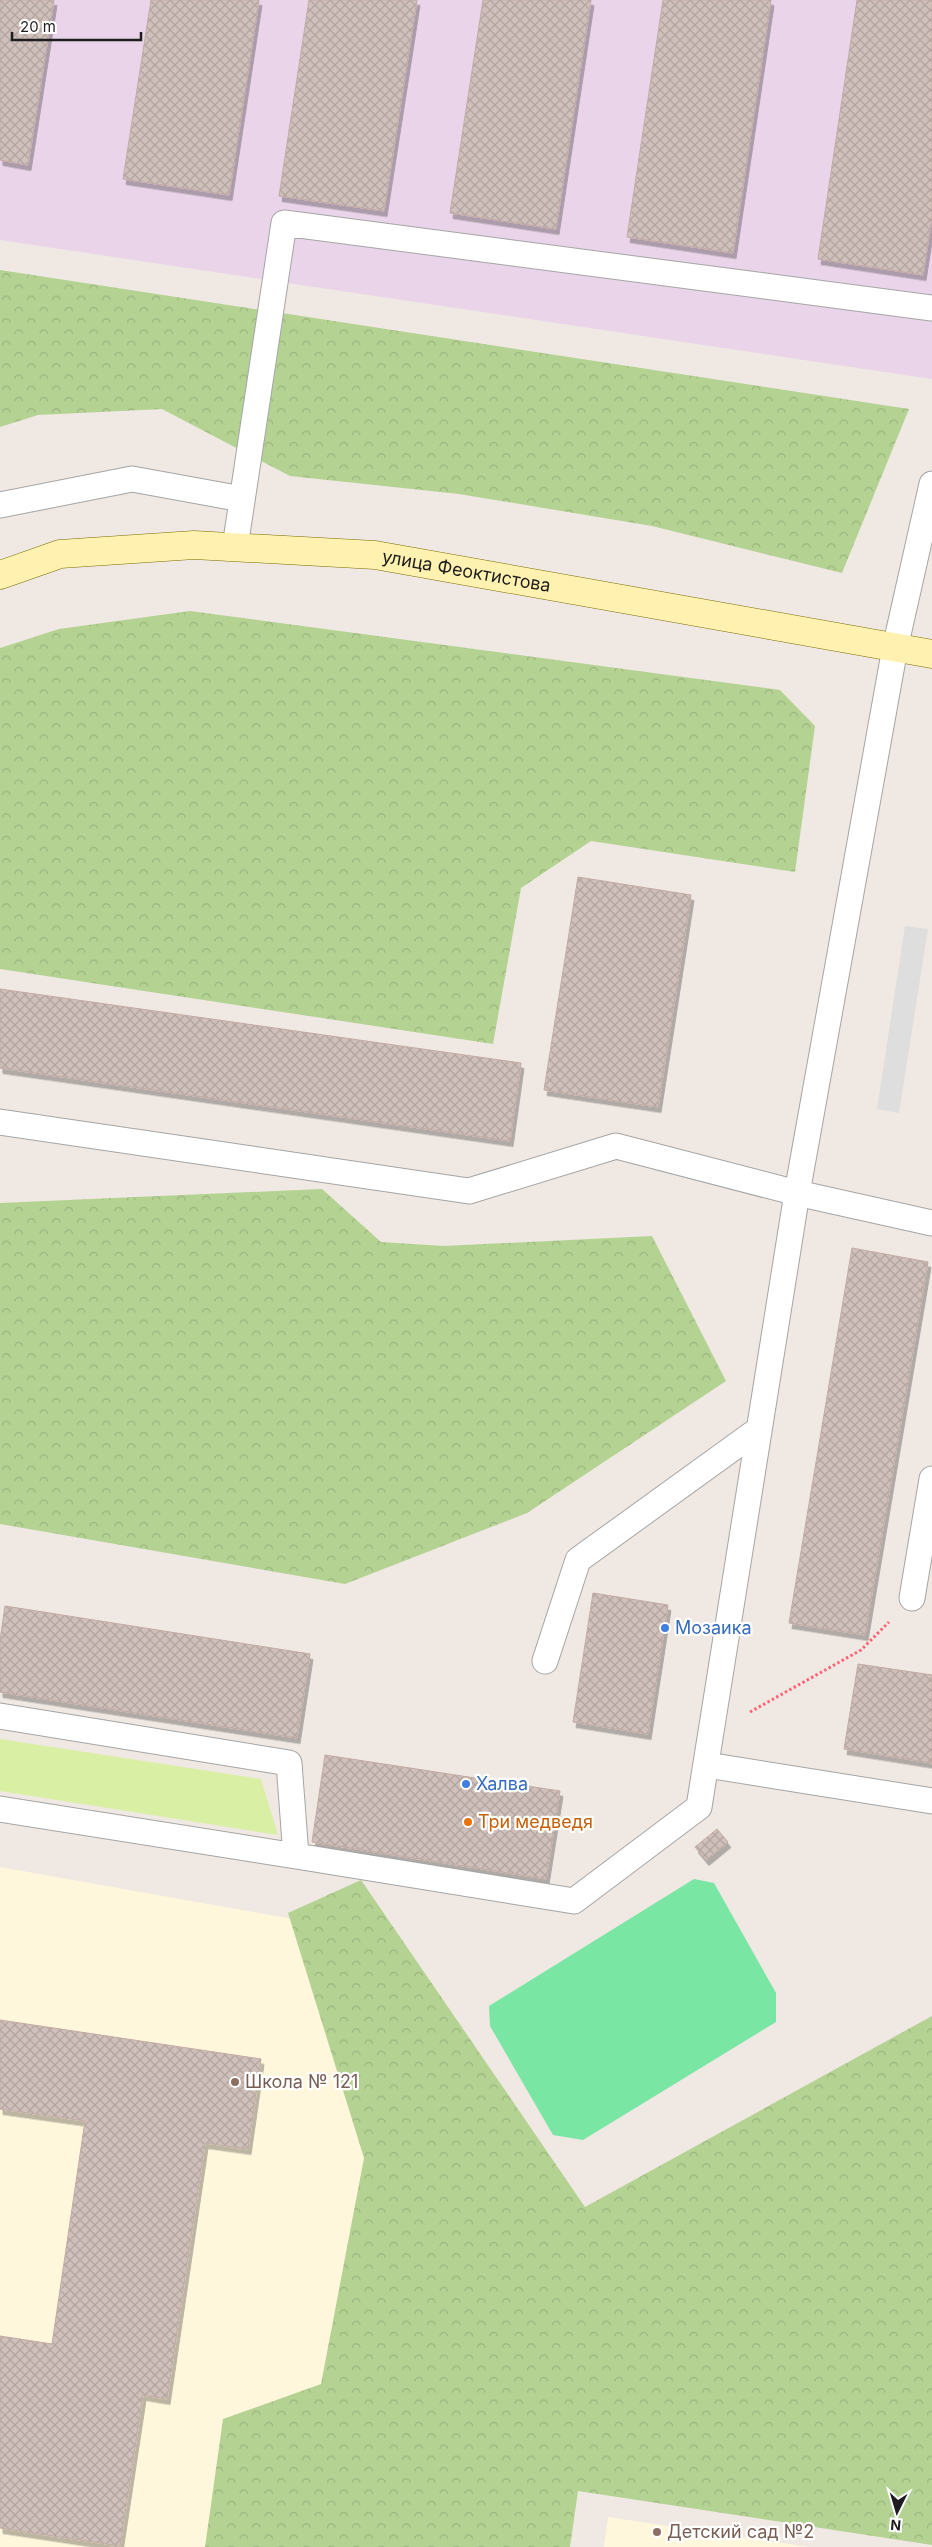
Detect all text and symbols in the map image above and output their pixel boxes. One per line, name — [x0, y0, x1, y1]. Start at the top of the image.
scale bar — [12, 10, 141, 42]
text: 20 m — [20, 17, 56, 36]
street label: улица Феоктистова — [380, 545, 553, 596]
place label: Мозаика — [675, 1617, 752, 1638]
marker: Мозаика — [659, 1622, 671, 1634]
place label: Халва — [476, 1773, 528, 1794]
marker: Халва — [460, 1778, 472, 1790]
place label: Три медведя — [478, 1811, 593, 1832]
marker: Три медведя — [462, 1816, 474, 1828]
place label: Школа № 121 — [245, 2071, 358, 2092]
marker: Школа № 121 — [229, 2076, 241, 2088]
north arrow — [872, 2487, 922, 2537]
text: N — [890, 2517, 902, 2534]
place label: Детский сад №2 — [667, 2521, 814, 2542]
marker: Детский сад №2 — [651, 2526, 663, 2538]

